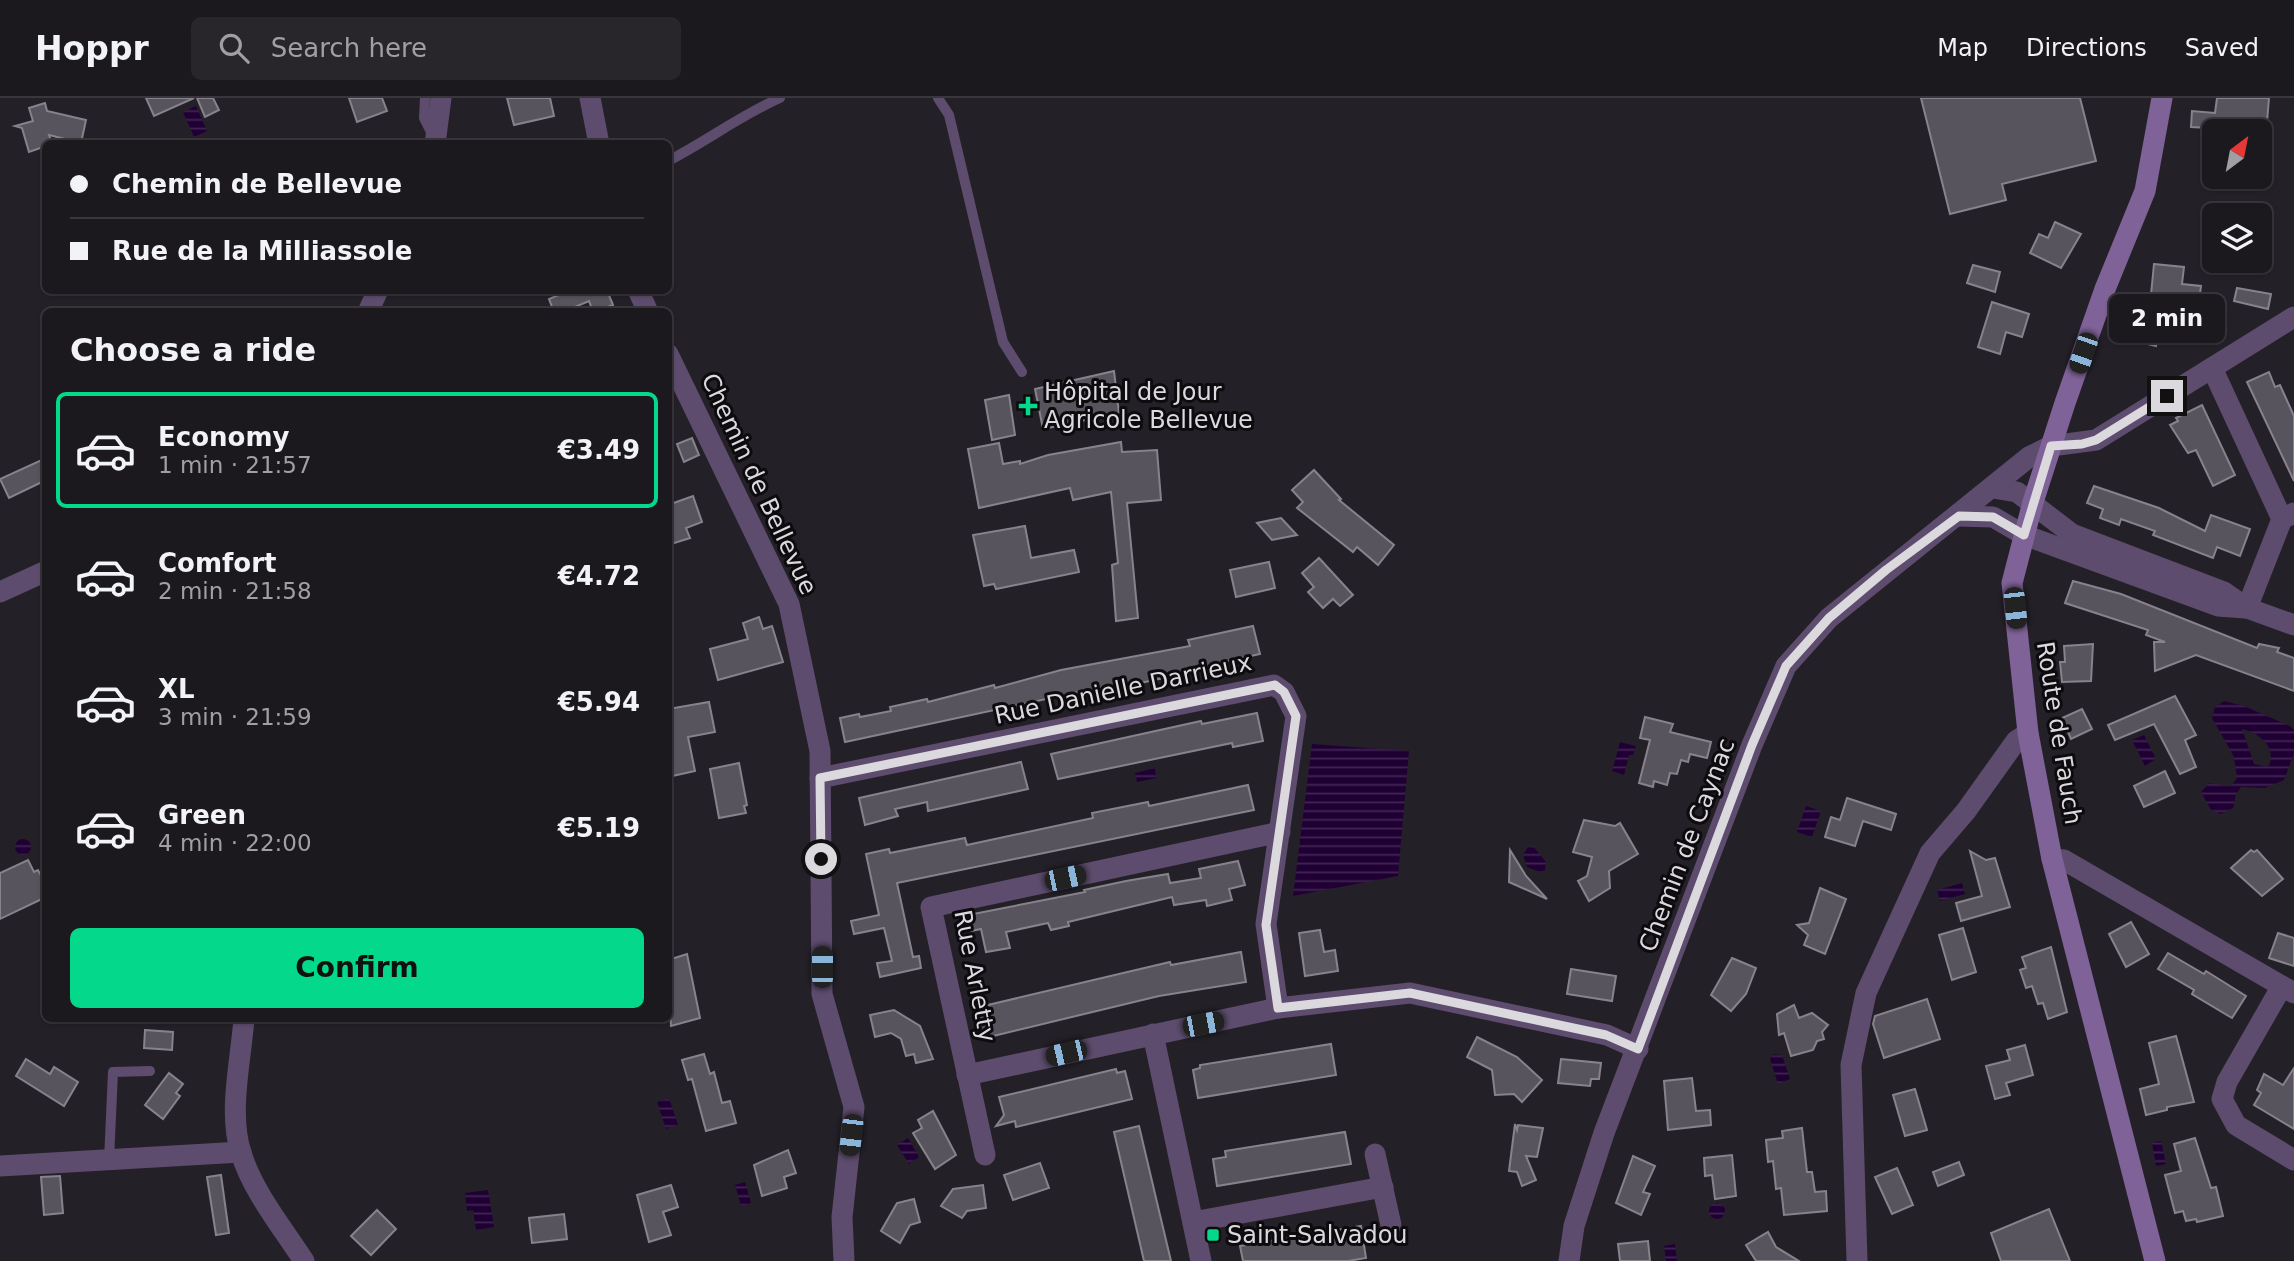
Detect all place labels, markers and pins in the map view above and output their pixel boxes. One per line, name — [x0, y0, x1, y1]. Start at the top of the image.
place label: Hôpital de Jour Agricole Bellevue — [1044, 378, 1253, 434]
marker: Hôpital de Jour Agricole Bellevue — [1018, 396, 1038, 416]
place label: Saint-Salvadou — [1227, 1221, 1408, 1249]
marker: Saint-Salvadou — [1205, 1227, 1221, 1243]

